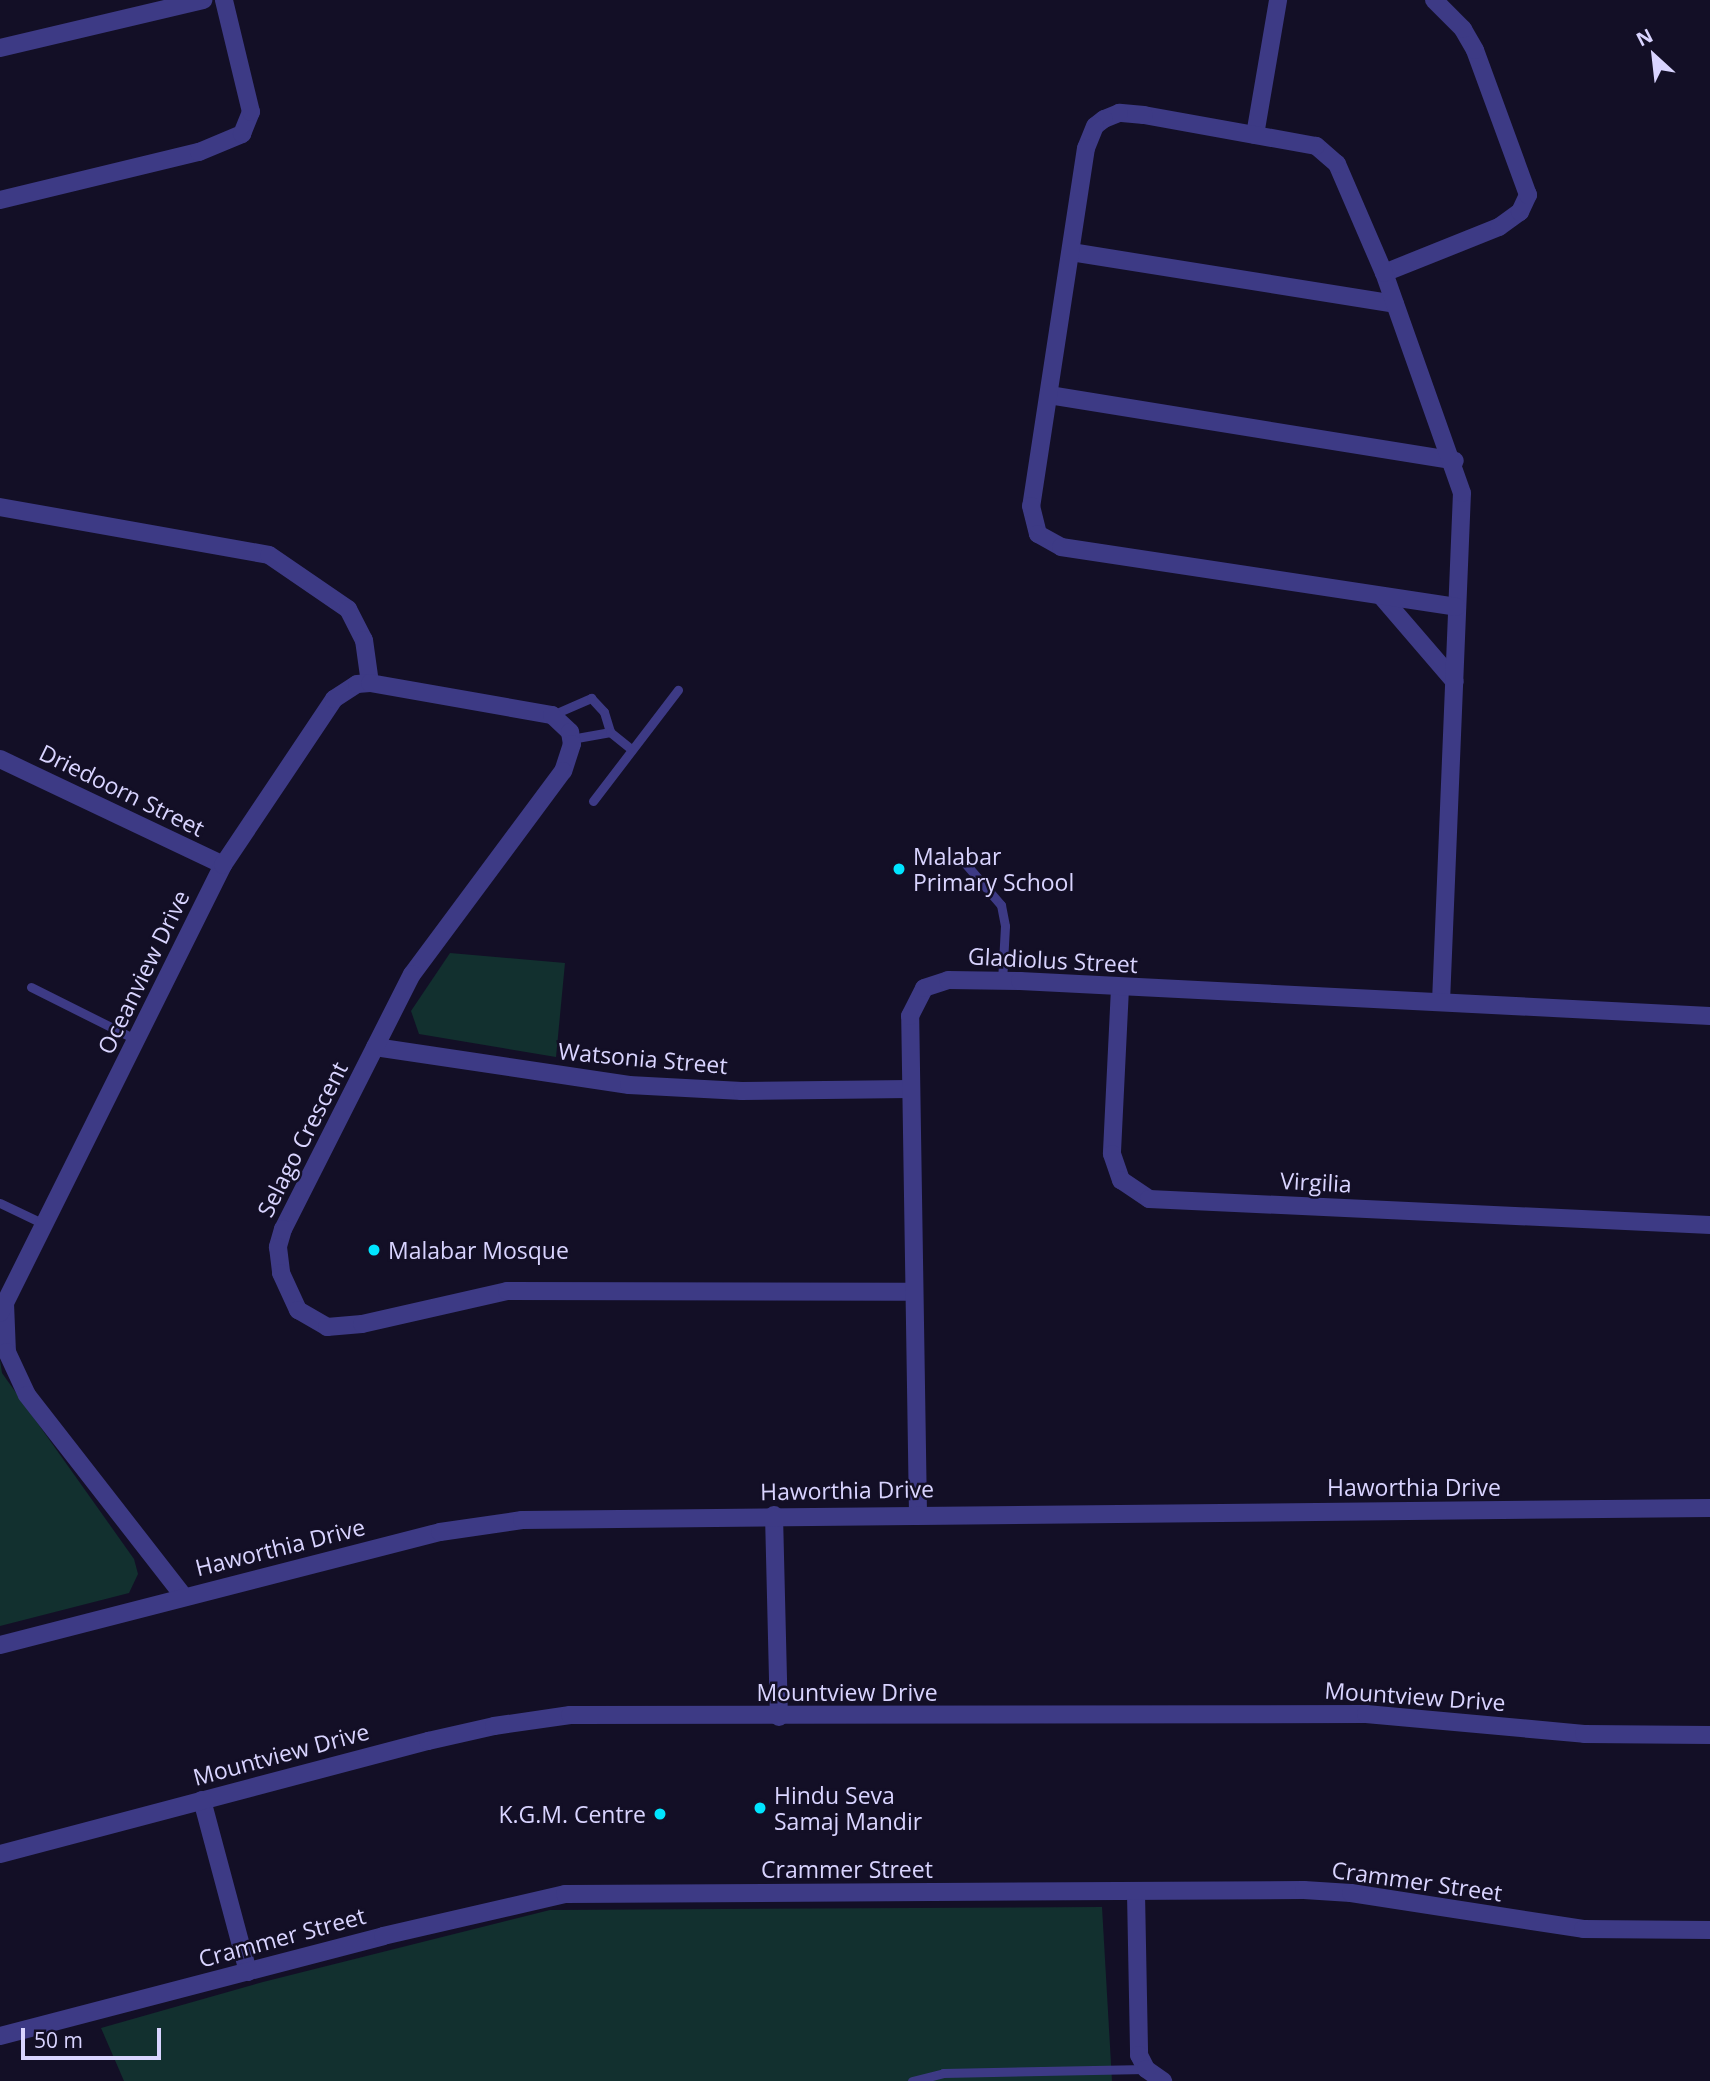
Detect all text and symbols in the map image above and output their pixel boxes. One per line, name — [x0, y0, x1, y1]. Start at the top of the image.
north arrow — [1619, 21, 1689, 91]
text: N — [1632, 22, 1657, 52]
street label: Driedoorn Street — [35, 738, 209, 842]
place label: Malabar Primary School — [913, 842, 1074, 896]
marker: Malabar Primary School — [891, 861, 907, 877]
street label: Oceanview Drive — [91, 886, 195, 1058]
street label: Gladiolus Street — [967, 942, 1139, 978]
street label: Watsonia Street — [557, 1037, 729, 1079]
street label: Selago Crescent — [251, 1057, 353, 1221]
street label: Virgilia — [1280, 1166, 1352, 1198]
place label: Malabar Mosque — [388, 1236, 569, 1264]
marker: Malabar Mosque — [366, 1242, 382, 1258]
street label: Haworthia Drive — [1327, 1473, 1501, 1501]
street label: Haworthia Drive — [760, 1475, 934, 1505]
street label: Haworthia Drive — [192, 1513, 368, 1581]
street label: Mountview Drive — [1324, 1676, 1506, 1716]
street label: Mountview Drive — [756, 1678, 938, 1706]
street label: Mountview Drive — [190, 1717, 372, 1791]
place label: Hindu Seva Samaj Mandir — [774, 1781, 922, 1835]
place label: K.G.M. Centre — [498, 1800, 646, 1828]
marker: Hindu Seva Samaj Mandir — [752, 1800, 768, 1816]
marker: K.G.M. Centre — [652, 1806, 668, 1822]
street label: Crammer Street — [761, 1855, 933, 1883]
street label: Crammer Street — [1330, 1855, 1504, 1907]
street label: Crammer Street — [195, 1901, 369, 1973]
scale bar — [24, 2014, 164, 2058]
text: 50 m — [34, 2026, 83, 2054]

